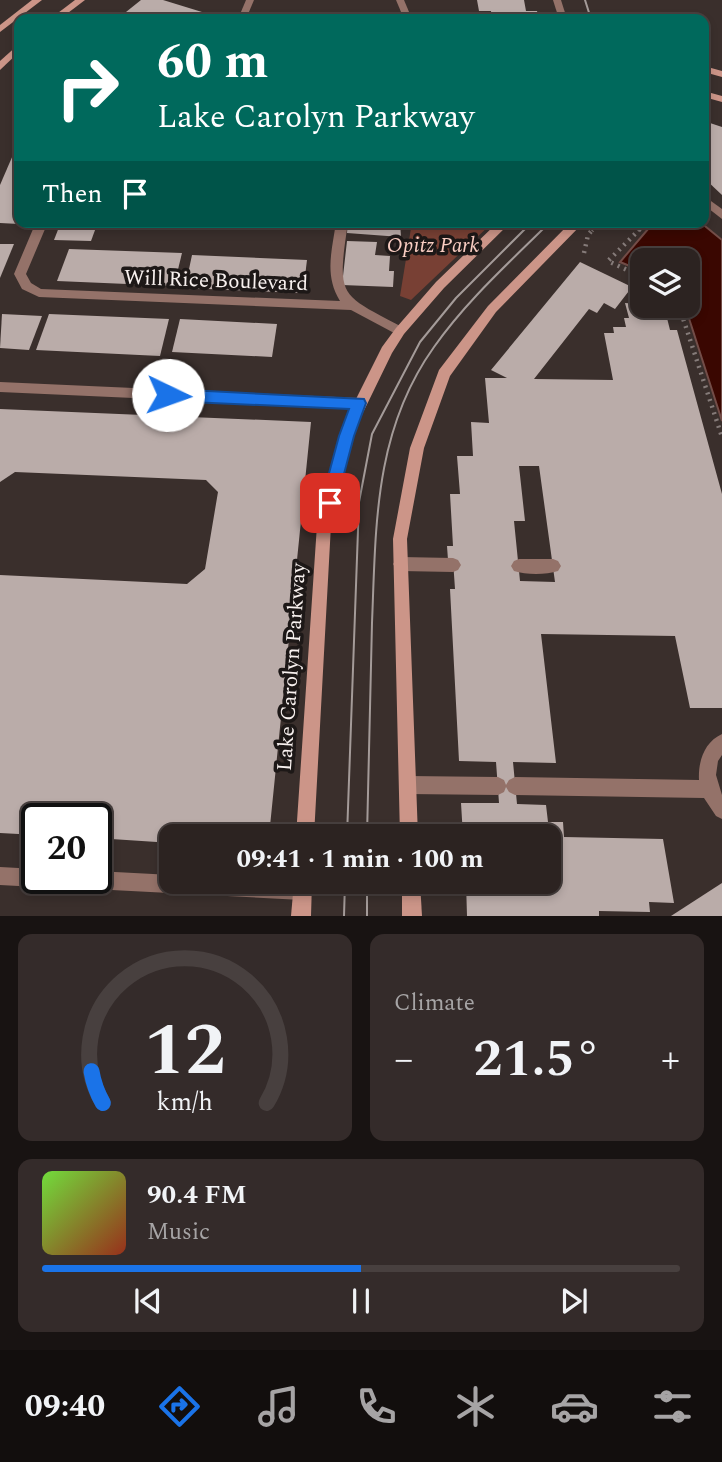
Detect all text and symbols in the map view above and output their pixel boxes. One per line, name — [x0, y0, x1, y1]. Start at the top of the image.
text: 60 m — [157, 25, 268, 100]
icon: right — [42, 42, 133, 133]
text: Lake Carolyn Parkway — [157, 93, 475, 142]
text: Then — [42, 174, 102, 214]
icon: arrive — [116, 175, 154, 213]
park label: Opitz Park — [387, 230, 480, 262]
map controls — [630, 248, 700, 318]
button: layers — [630, 248, 700, 318]
street label: Will Rice Boulevard — [123, 262, 309, 300]
position arrow — [131, 358, 205, 432]
pin — [300, 473, 360, 533]
icon: arrive — [311, 484, 349, 522]
street label: Lake Carolyn Parkway — [269, 561, 315, 772]
speed limit sign: 20 — [21, 803, 112, 894]
text: 09:41 · 1 min · 100 m — [236, 839, 484, 879]
text: Climate — [394, 986, 475, 1021]
text: 12 — [144, 997, 226, 1108]
text: 21.5° — [473, 1020, 601, 1099]
text: − — [394, 1031, 413, 1089]
text: + — [661, 1031, 680, 1089]
text: km/h — [157, 1084, 213, 1122]
text: 90.4 FM — [147, 1175, 247, 1215]
text: Music — [147, 1215, 210, 1250]
icon: previous — [129, 1282, 167, 1320]
icon: pause — [342, 1282, 380, 1320]
icon: next — [555, 1282, 593, 1320]
text: 09:40 — [25, 1382, 105, 1431]
icon: directions — [155, 1382, 204, 1431]
icon: music — [254, 1382, 303, 1431]
icon: phone — [352, 1382, 401, 1431]
icon: climate — [451, 1382, 500, 1431]
icon: car — [550, 1382, 599, 1431]
icon: filters — [648, 1382, 697, 1431]

